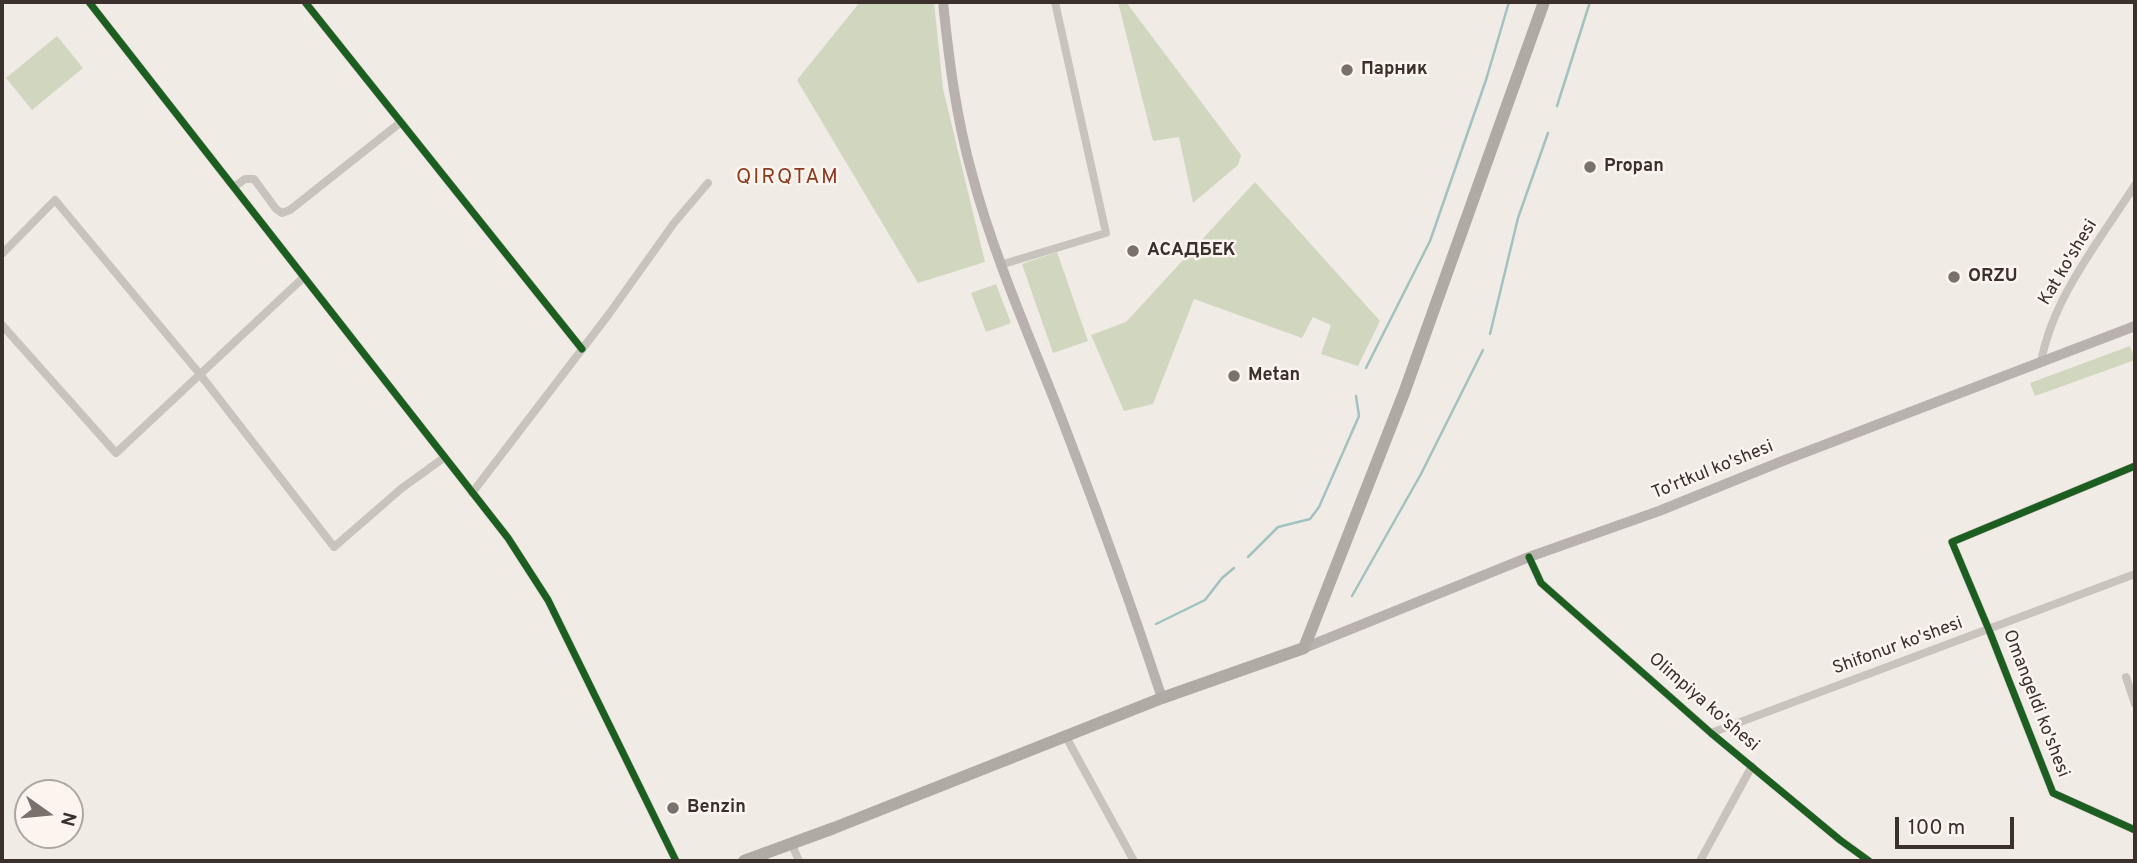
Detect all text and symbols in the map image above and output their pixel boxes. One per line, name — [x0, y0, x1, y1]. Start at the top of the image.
place label: Парник — [1361, 59, 1428, 81]
marker: Парник — [1339, 62, 1355, 78]
place label: Propan — [1604, 156, 1664, 178]
marker: Propan — [1582, 159, 1598, 175]
district label: QIRQTAM — [737, 166, 839, 192]
street label: Kat ko'shesi — [2035, 216, 2103, 310]
place label: АСАДБЕК — [1147, 240, 1236, 262]
marker: АСАДБЕК — [1125, 243, 1141, 259]
place label: ORZU — [1968, 266, 2017, 288]
marker: ORZU — [1946, 269, 1962, 285]
place label: Metan — [1248, 365, 1300, 387]
marker: Metan — [1226, 368, 1242, 384]
street label: To'rtkul ko'shesi — [1649, 437, 1777, 505]
street label: Shifonur ko'shesi — [1830, 613, 1966, 681]
street label: Omangeldi ko'shesi — [1997, 627, 2073, 781]
street label: Olimpiya ko'shesi — [1643, 649, 1763, 757]
north arrow — [14, 779, 84, 849]
place label: Benzin — [687, 797, 746, 819]
marker: Benzin — [665, 800, 681, 816]
scale bar — [1899, 804, 2018, 848]
text: N — [54, 809, 81, 829]
text: 100 m — [1908, 815, 1965, 842]

